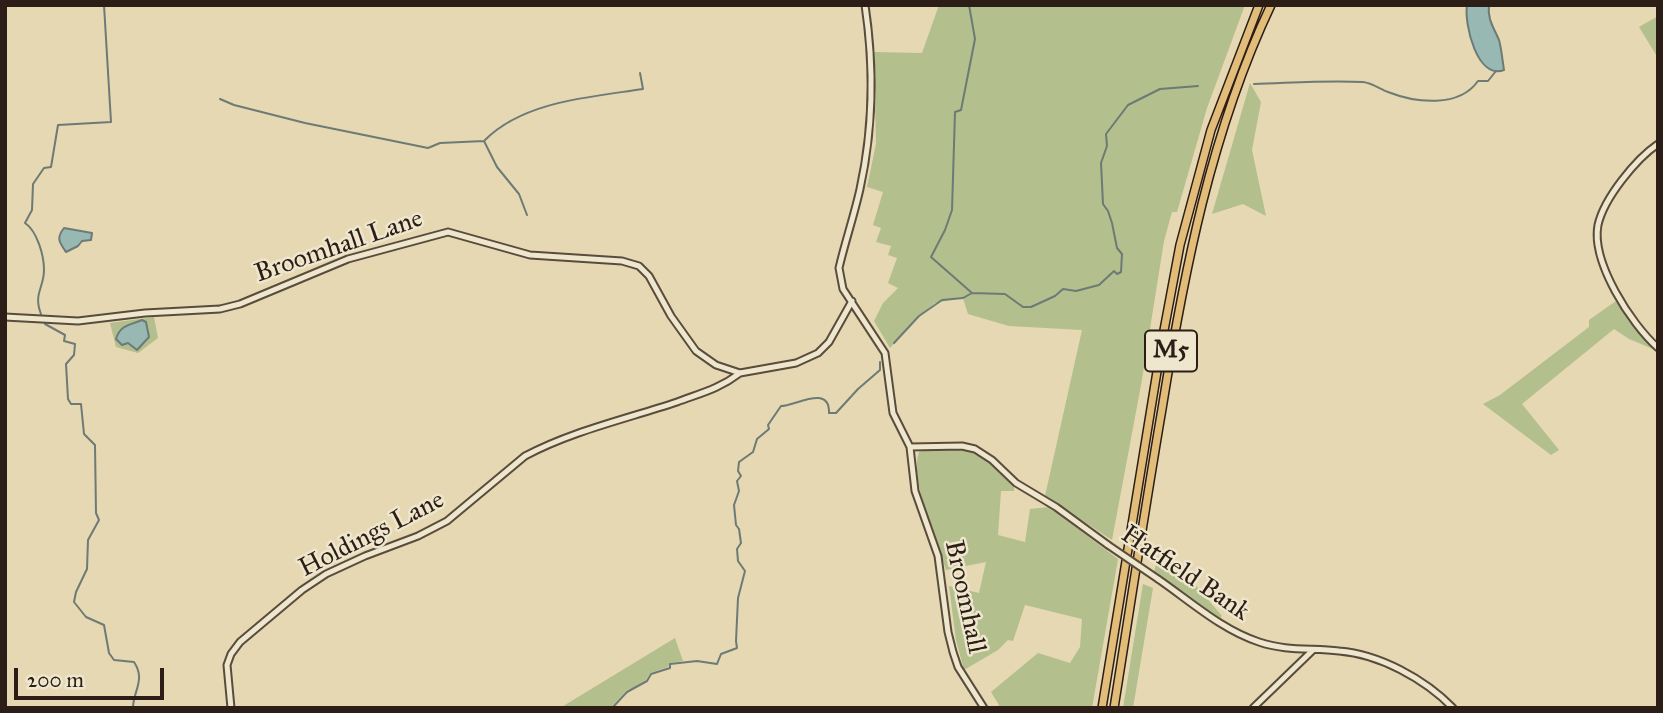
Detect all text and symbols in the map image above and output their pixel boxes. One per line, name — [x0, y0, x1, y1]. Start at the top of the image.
street label: Broomhall Lane — [251, 204, 427, 290]
road number: M5 — [1145, 330, 1197, 372]
street label: Holdings Lane — [294, 485, 450, 585]
street label: Hatfield Bank — [1115, 520, 1255, 628]
street label: Broomhall — [937, 538, 991, 656]
scale bar — [18, 654, 168, 698]
text: 200 m — [27, 667, 84, 693]

